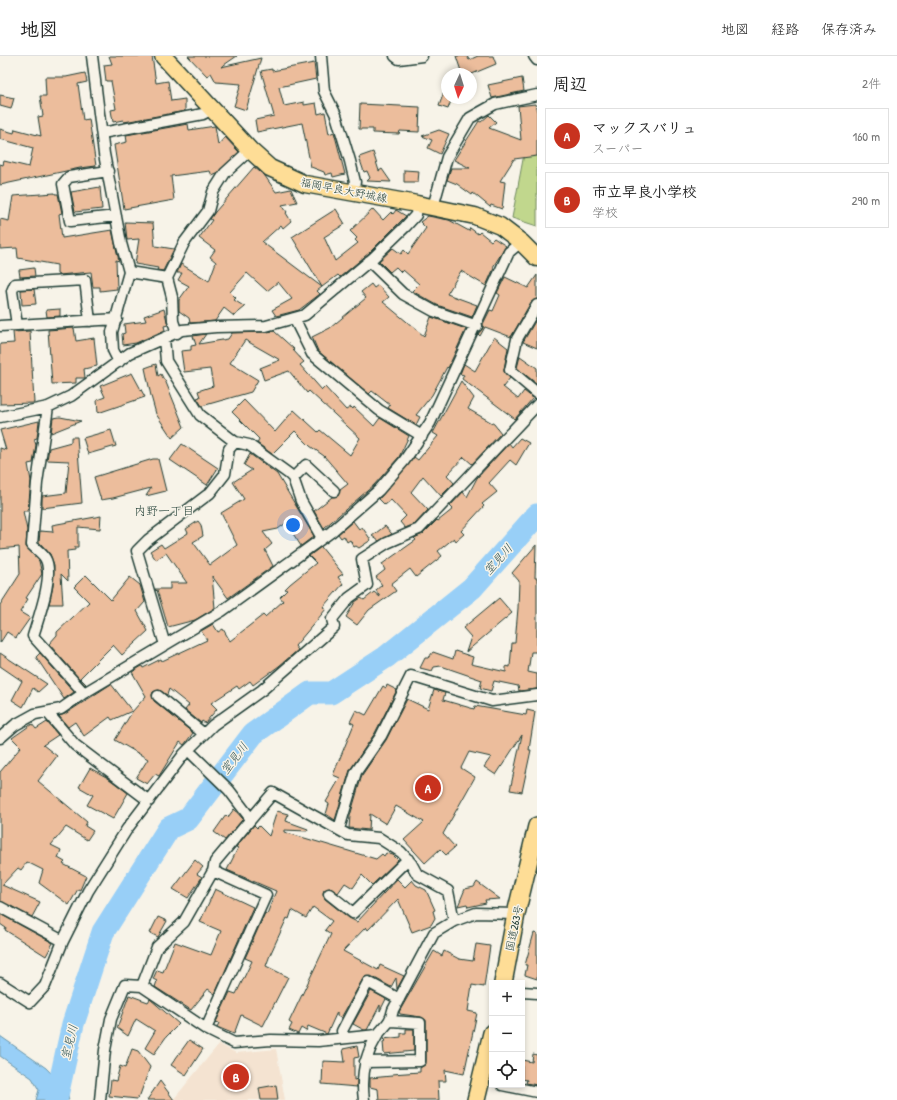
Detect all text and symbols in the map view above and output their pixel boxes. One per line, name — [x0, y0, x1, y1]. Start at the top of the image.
text: 地図 — [20, 16, 58, 42]
text: 地図 — [721, 19, 749, 38]
text: 経路 — [771, 19, 799, 38]
text: 保存済み — [821, 19, 877, 38]
north arrow — [441, 68, 477, 104]
text: 周辺 — [553, 72, 587, 95]
text: 2件 — [862, 74, 881, 92]
text: マックスバリュ — [592, 117, 697, 138]
text: A — [564, 127, 570, 145]
text: 160 m — [852, 127, 880, 145]
text: スーパー — [592, 139, 643, 157]
street label: 福岡早良大野城線 — [299, 175, 389, 205]
text: 市立早良小学校 — [592, 181, 697, 202]
text: B — [564, 191, 570, 209]
text: 290 m — [851, 191, 880, 209]
text: 学校 — [592, 203, 618, 221]
district label: 内野一丁目 — [134, 502, 194, 519]
your location — [283, 515, 303, 535]
water label: 室見川 — [480, 540, 516, 578]
water label: 室見川 — [216, 739, 252, 777]
pin: A — [415, 773, 441, 803]
street label: 国道263号 — [502, 903, 526, 953]
map controls — [489, 980, 525, 1088]
button: + — [489, 980, 525, 1016]
button: − — [489, 1016, 525, 1052]
water label: 室見川 — [57, 1023, 81, 1061]
button: locate — [489, 1052, 525, 1088]
pin: B — [223, 1062, 249, 1092]

